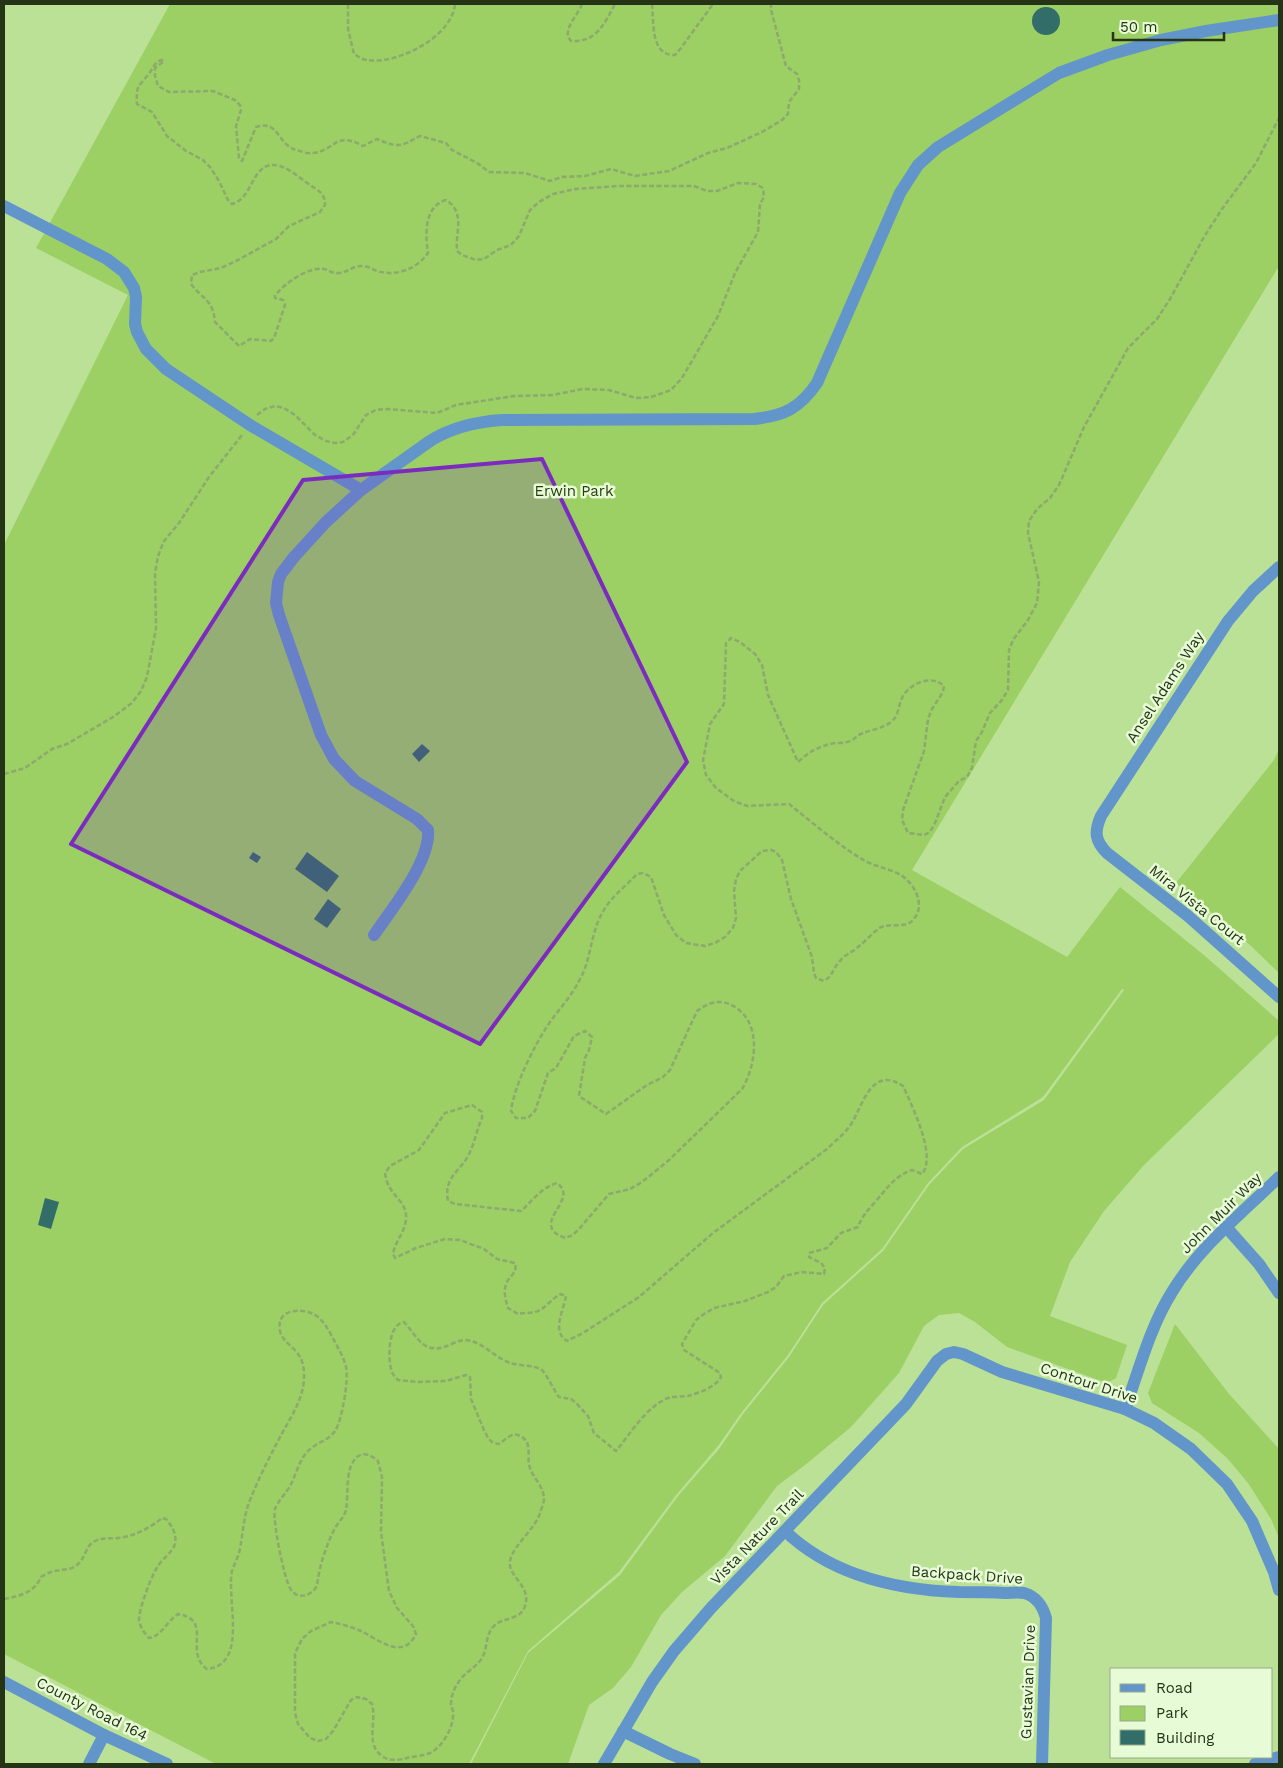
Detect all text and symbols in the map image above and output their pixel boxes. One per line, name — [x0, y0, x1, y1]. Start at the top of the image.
scale bar — [1113, 10, 1224, 42]
text: 50 m — [1120, 18, 1157, 36]
park label: Erwin Park — [535, 482, 614, 500]
street label: Ansel Adams Way — [1122, 628, 1208, 746]
street label: Mira Vista Court — [1146, 861, 1249, 949]
street label: John Muir Way — [1177, 1169, 1265, 1257]
street label: Contour Drive — [1038, 1359, 1140, 1407]
street label: Vista Nature Trail — [707, 1485, 808, 1589]
street label: Backpack Drive — [910, 1562, 1024, 1588]
street label: Gustavian Drive — [1017, 1624, 1039, 1740]
legend — [1110, 1668, 1273, 1758]
street label: County Road 164 — [34, 1673, 150, 1745]
text: Road — [1156, 1679, 1193, 1697]
text: Park — [1156, 1704, 1189, 1722]
text: Building — [1156, 1729, 1214, 1747]

